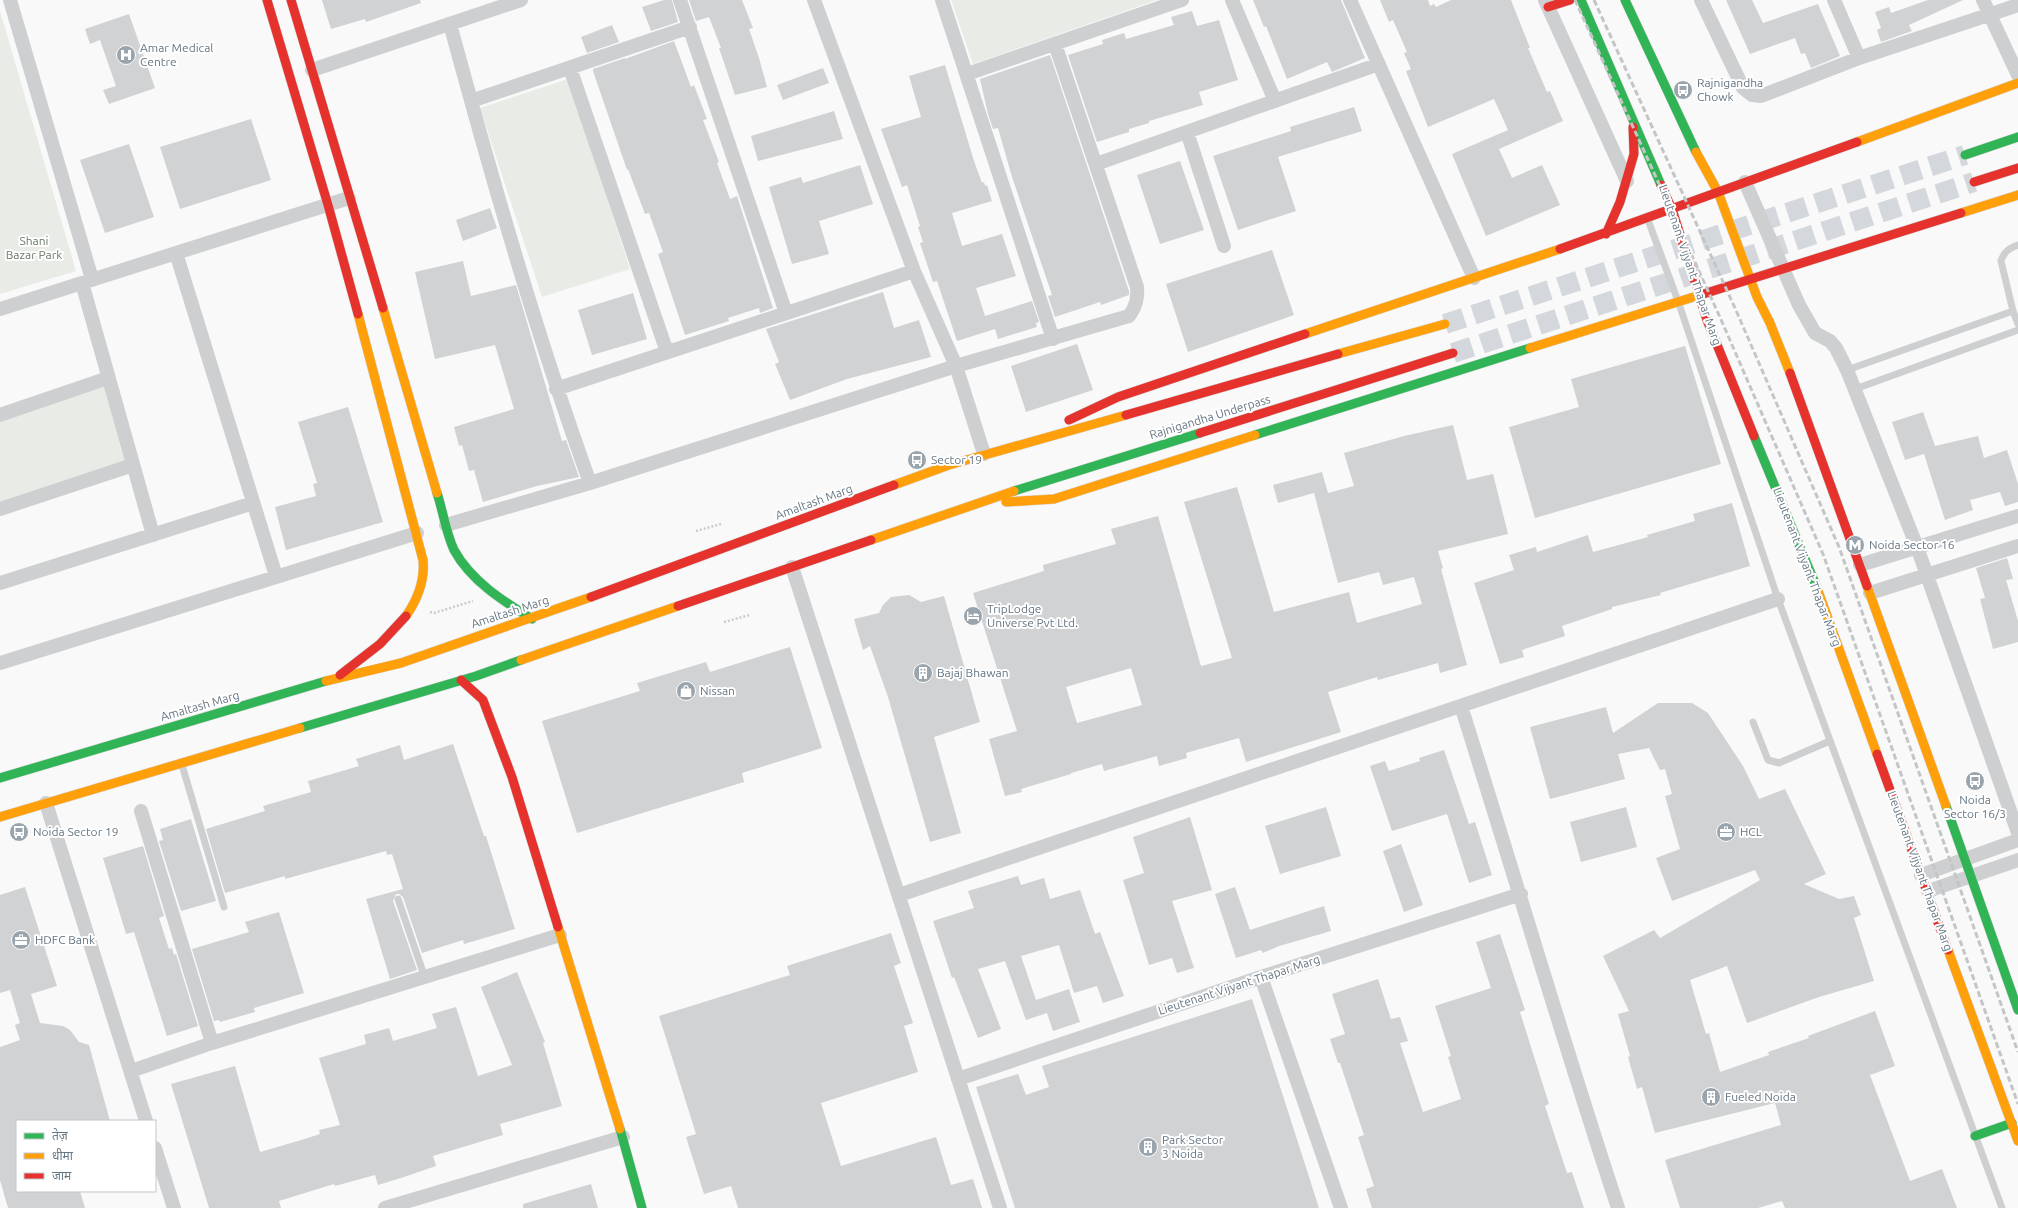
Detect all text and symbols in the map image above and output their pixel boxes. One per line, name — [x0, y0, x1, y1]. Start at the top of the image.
place label: Amar Medical Centre — [140, 41, 213, 68]
hospital icon: Amar Medical Centre — [115, 44, 137, 66]
place label: Rajnigandha Chowk — [1697, 76, 1763, 103]
bus stop icon: Rajnigandha Chowk — [1672, 79, 1694, 101]
street label: Lieutenant Vijyant Thapar Marg — [1657, 183, 1724, 347]
park label: Shani Bazar Park — [6, 234, 62, 261]
street label: Rajnigandha Underpass — [1148, 392, 1272, 441]
bus stop icon: Sector 19 — [906, 449, 928, 471]
place label: Sector 19 — [931, 453, 982, 466]
street label: Amaltash Marg — [773, 482, 854, 522]
street label: Lieutenant Vijyant Thapar Marg — [1771, 485, 1844, 648]
metro station icon: Noida Sector 16 — [1844, 534, 1866, 556]
place label: Noida Sector 16 — [1869, 538, 1955, 551]
street label: Amaltash Marg — [469, 593, 550, 630]
place label: TripLodge Universe Pvt Ltd. — [987, 602, 1078, 629]
hotel icon: TripLodge Universe Pvt Ltd. — [962, 605, 984, 627]
building icon: Bajaj Bhawan — [912, 662, 934, 684]
place label: Bajaj Bhawan — [937, 666, 1009, 679]
shop icon: Nissan — [675, 680, 697, 702]
place label: Nissan — [700, 684, 735, 697]
street label: Amaltash Marg — [159, 688, 241, 723]
bus stop icon: Noida Sector 16/3 — [1964, 770, 1986, 792]
street label: Lieutenant Vijyant Thapar Marg — [1885, 789, 1956, 953]
place label: Noida Sector 16/3 — [1944, 793, 2006, 820]
bus stop icon: Noida Sector 19 — [8, 821, 30, 843]
office icon: HCL — [1715, 821, 1737, 843]
place label: Noida Sector 19 — [33, 825, 118, 838]
place label: HCL — [1740, 825, 1762, 838]
office icon: HDFC Bank — [10, 929, 32, 951]
place label: HDFC Bank — [35, 933, 95, 946]
street label: Lieutenant Vijyant Thapar Marg — [1156, 952, 1321, 1017]
building icon: Fueled Noida — [1700, 1086, 1722, 1108]
place label: Fueled Noida — [1725, 1090, 1796, 1103]
legend — [16, 1120, 156, 1192]
text: तेज़ — [52, 1128, 69, 1142]
place label: Park Sector 3 Noida — [1162, 1133, 1224, 1160]
building icon: Park Sector 3 Noida — [1137, 1136, 1159, 1158]
text: धीमा — [52, 1148, 74, 1162]
text: जाम — [52, 1169, 72, 1182]

